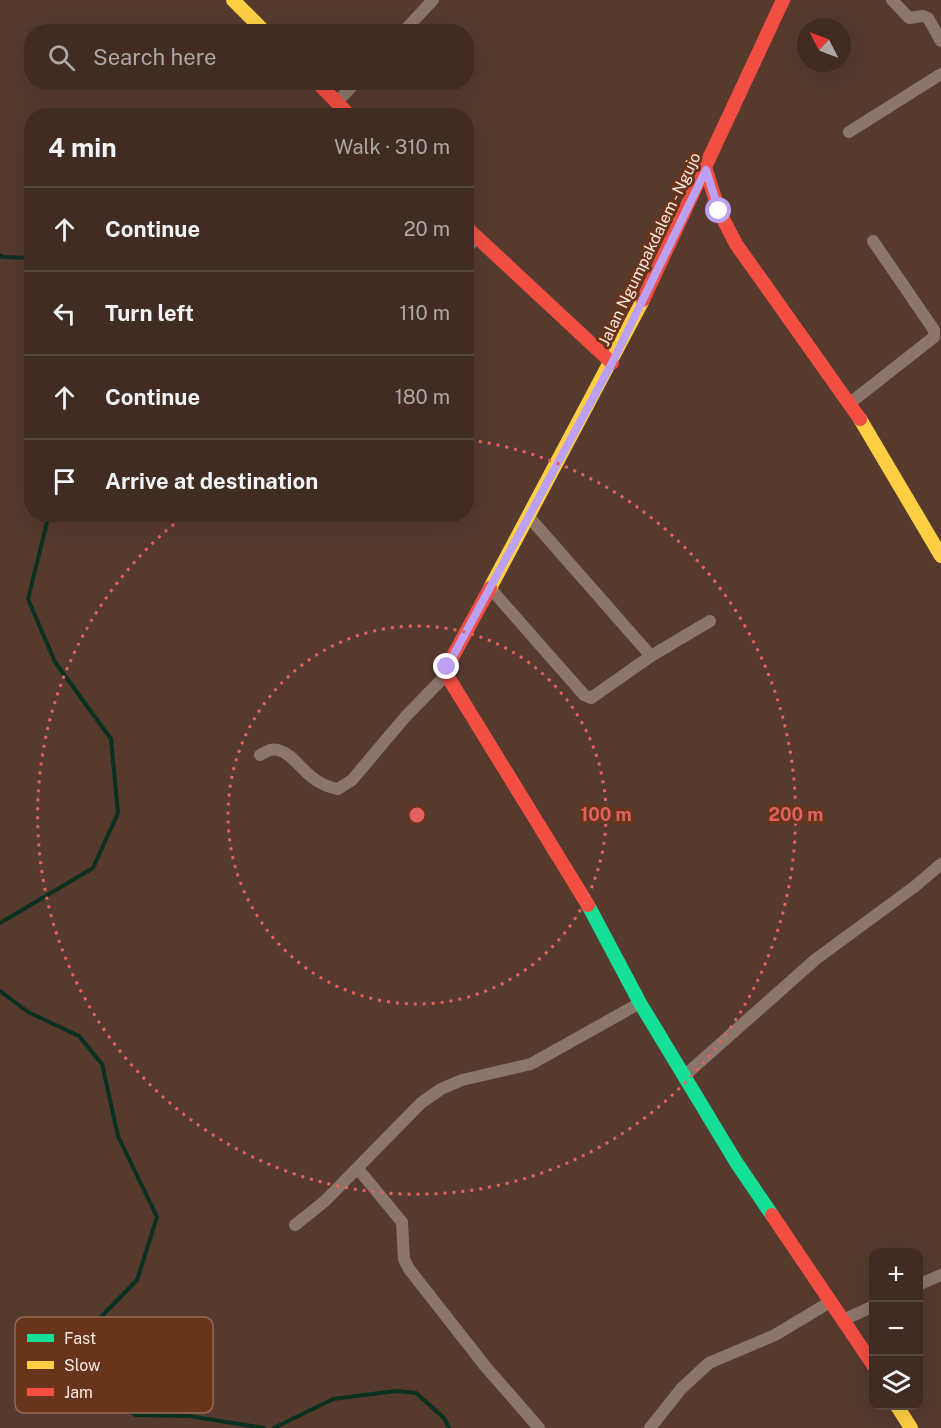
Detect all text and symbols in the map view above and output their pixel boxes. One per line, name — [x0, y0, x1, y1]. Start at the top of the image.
north arrow — [797, 18, 851, 72]
search box — [24, 24, 474, 90]
icon: search — [45, 41, 78, 74]
text: Search here — [93, 44, 217, 70]
text: 4 min — [48, 132, 117, 163]
text: Walk · 310 m — [334, 135, 450, 159]
street label: Jalan Ngumpakdalem - Ngujo — [594, 149, 705, 349]
route start — [705, 197, 731, 223]
icon: ahead — [48, 213, 81, 246]
text: Continue — [105, 216, 200, 242]
text: 20 m — [404, 217, 450, 241]
icon: left — [48, 297, 81, 330]
text: Turn left — [105, 300, 194, 326]
text: 110 m — [399, 301, 450, 325]
icon: ahead — [48, 381, 81, 414]
text: Continue — [105, 384, 200, 410]
text: 180 m — [395, 385, 450, 409]
icon: arrive — [48, 465, 81, 498]
text: Arrive at destination — [105, 468, 318, 494]
route end — [433, 653, 459, 679]
text: 100 m — [580, 804, 632, 825]
text: 200 m — [769, 804, 823, 825]
centre of rings — [407, 805, 427, 825]
map controls — [869, 1248, 923, 1410]
button: + — [869, 1248, 923, 1302]
button: − — [869, 1302, 923, 1356]
legend — [15, 1317, 213, 1413]
text: Fast — [64, 1329, 96, 1348]
text: Slow — [64, 1356, 101, 1375]
button: layers — [869, 1356, 923, 1410]
text: Jam — [64, 1383, 93, 1402]

